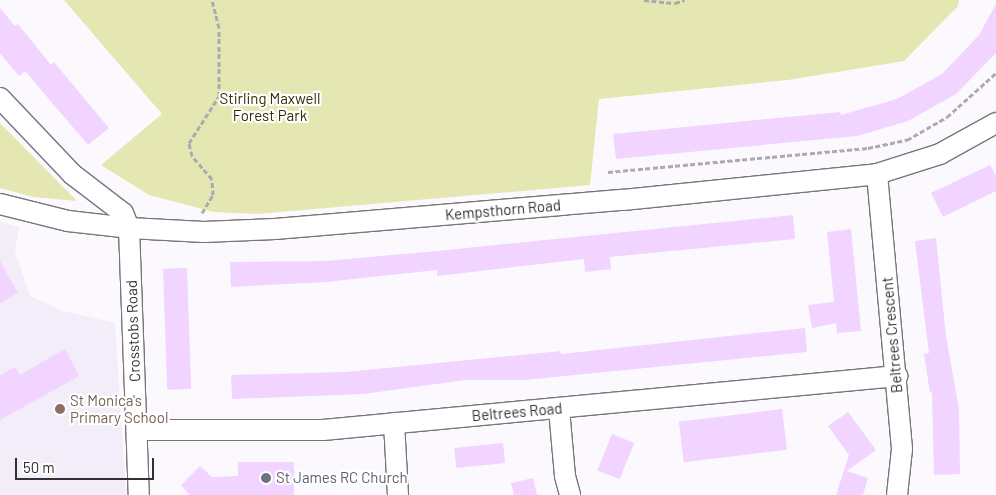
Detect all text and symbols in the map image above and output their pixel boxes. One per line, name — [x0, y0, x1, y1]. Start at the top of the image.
park label: Stirling Maxwell Forest Park — [220, 89, 320, 124]
street label: Kempsthorn Road — [444, 196, 562, 224]
street label: Beltrees Crescent — [878, 276, 906, 394]
street label: Crosstobs Road — [122, 280, 144, 382]
place label: St Monica's Primary School — [70, 391, 168, 426]
street label: Beltrees Road — [471, 399, 563, 425]
marker: St Monica's Primary School — [54, 403, 66, 415]
scale bar — [18, 448, 156, 480]
text: 50 m — [23, 458, 55, 476]
place label: St James RC Church — [276, 469, 408, 487]
marker: St James RC Church — [260, 472, 272, 484]

